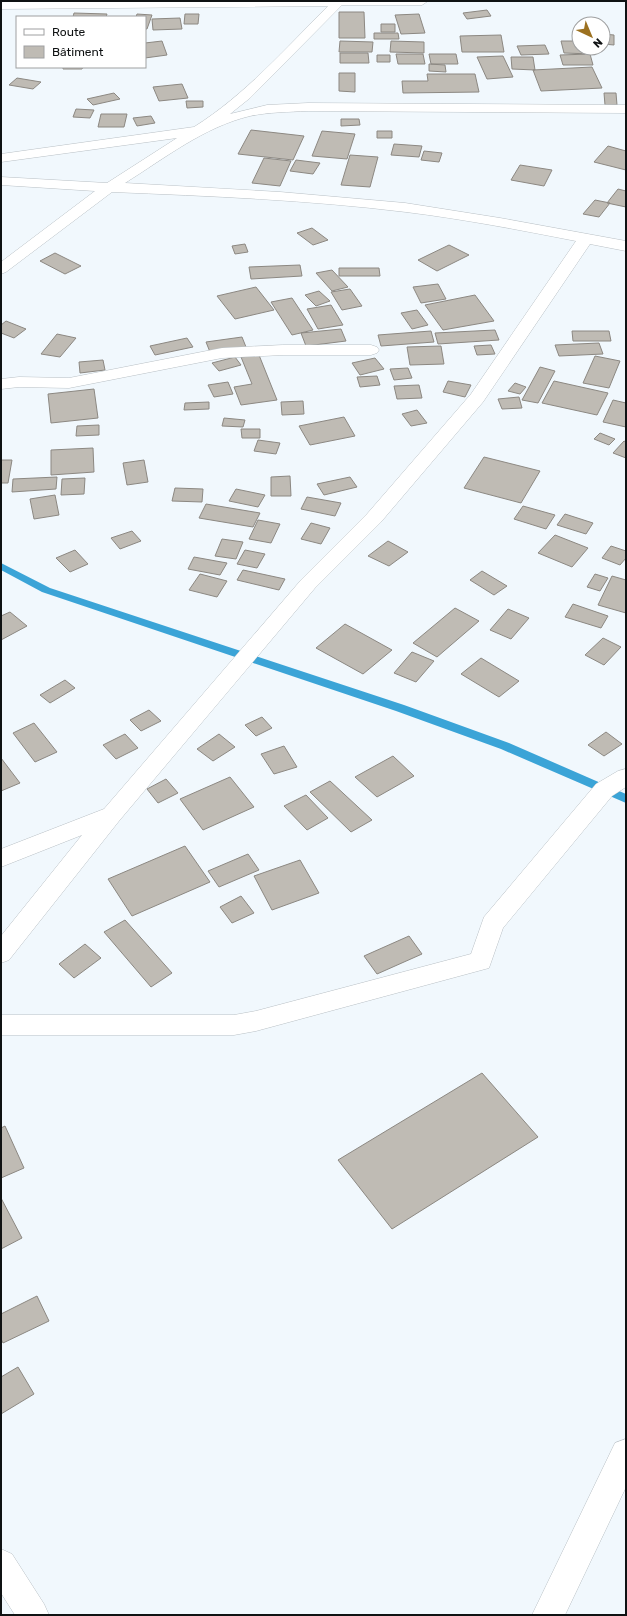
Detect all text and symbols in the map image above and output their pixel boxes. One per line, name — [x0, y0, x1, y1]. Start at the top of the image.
legend — [16, 16, 146, 68]
north arrow — [571, 16, 611, 56]
text: Route — [52, 25, 86, 39]
text: N — [590, 35, 605, 50]
text: Bâtiment — [52, 45, 104, 59]

